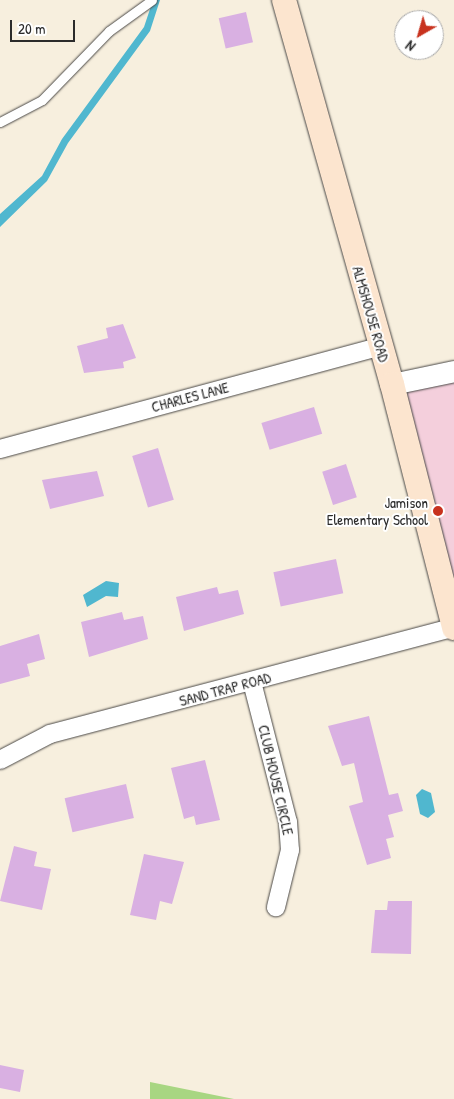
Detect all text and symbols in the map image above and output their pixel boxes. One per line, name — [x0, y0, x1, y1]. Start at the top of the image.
scale bar — [12, 10, 78, 42]
north arrow — [394, 10, 444, 60]
text: 20 m — [18, 18, 45, 39]
text: N — [401, 37, 419, 56]
street label: ALMSHOUSE ROAD — [349, 264, 393, 364]
street label: CHARLES LANE — [149, 378, 231, 416]
place label: Jamison Elementary School — [327, 493, 428, 528]
marker: Jamison Elementary School — [432, 505, 444, 517]
street label: SAND TRAP ROAD — [177, 668, 273, 710]
street label: CLUB HOUSE CIRCLE — [255, 723, 297, 837]

